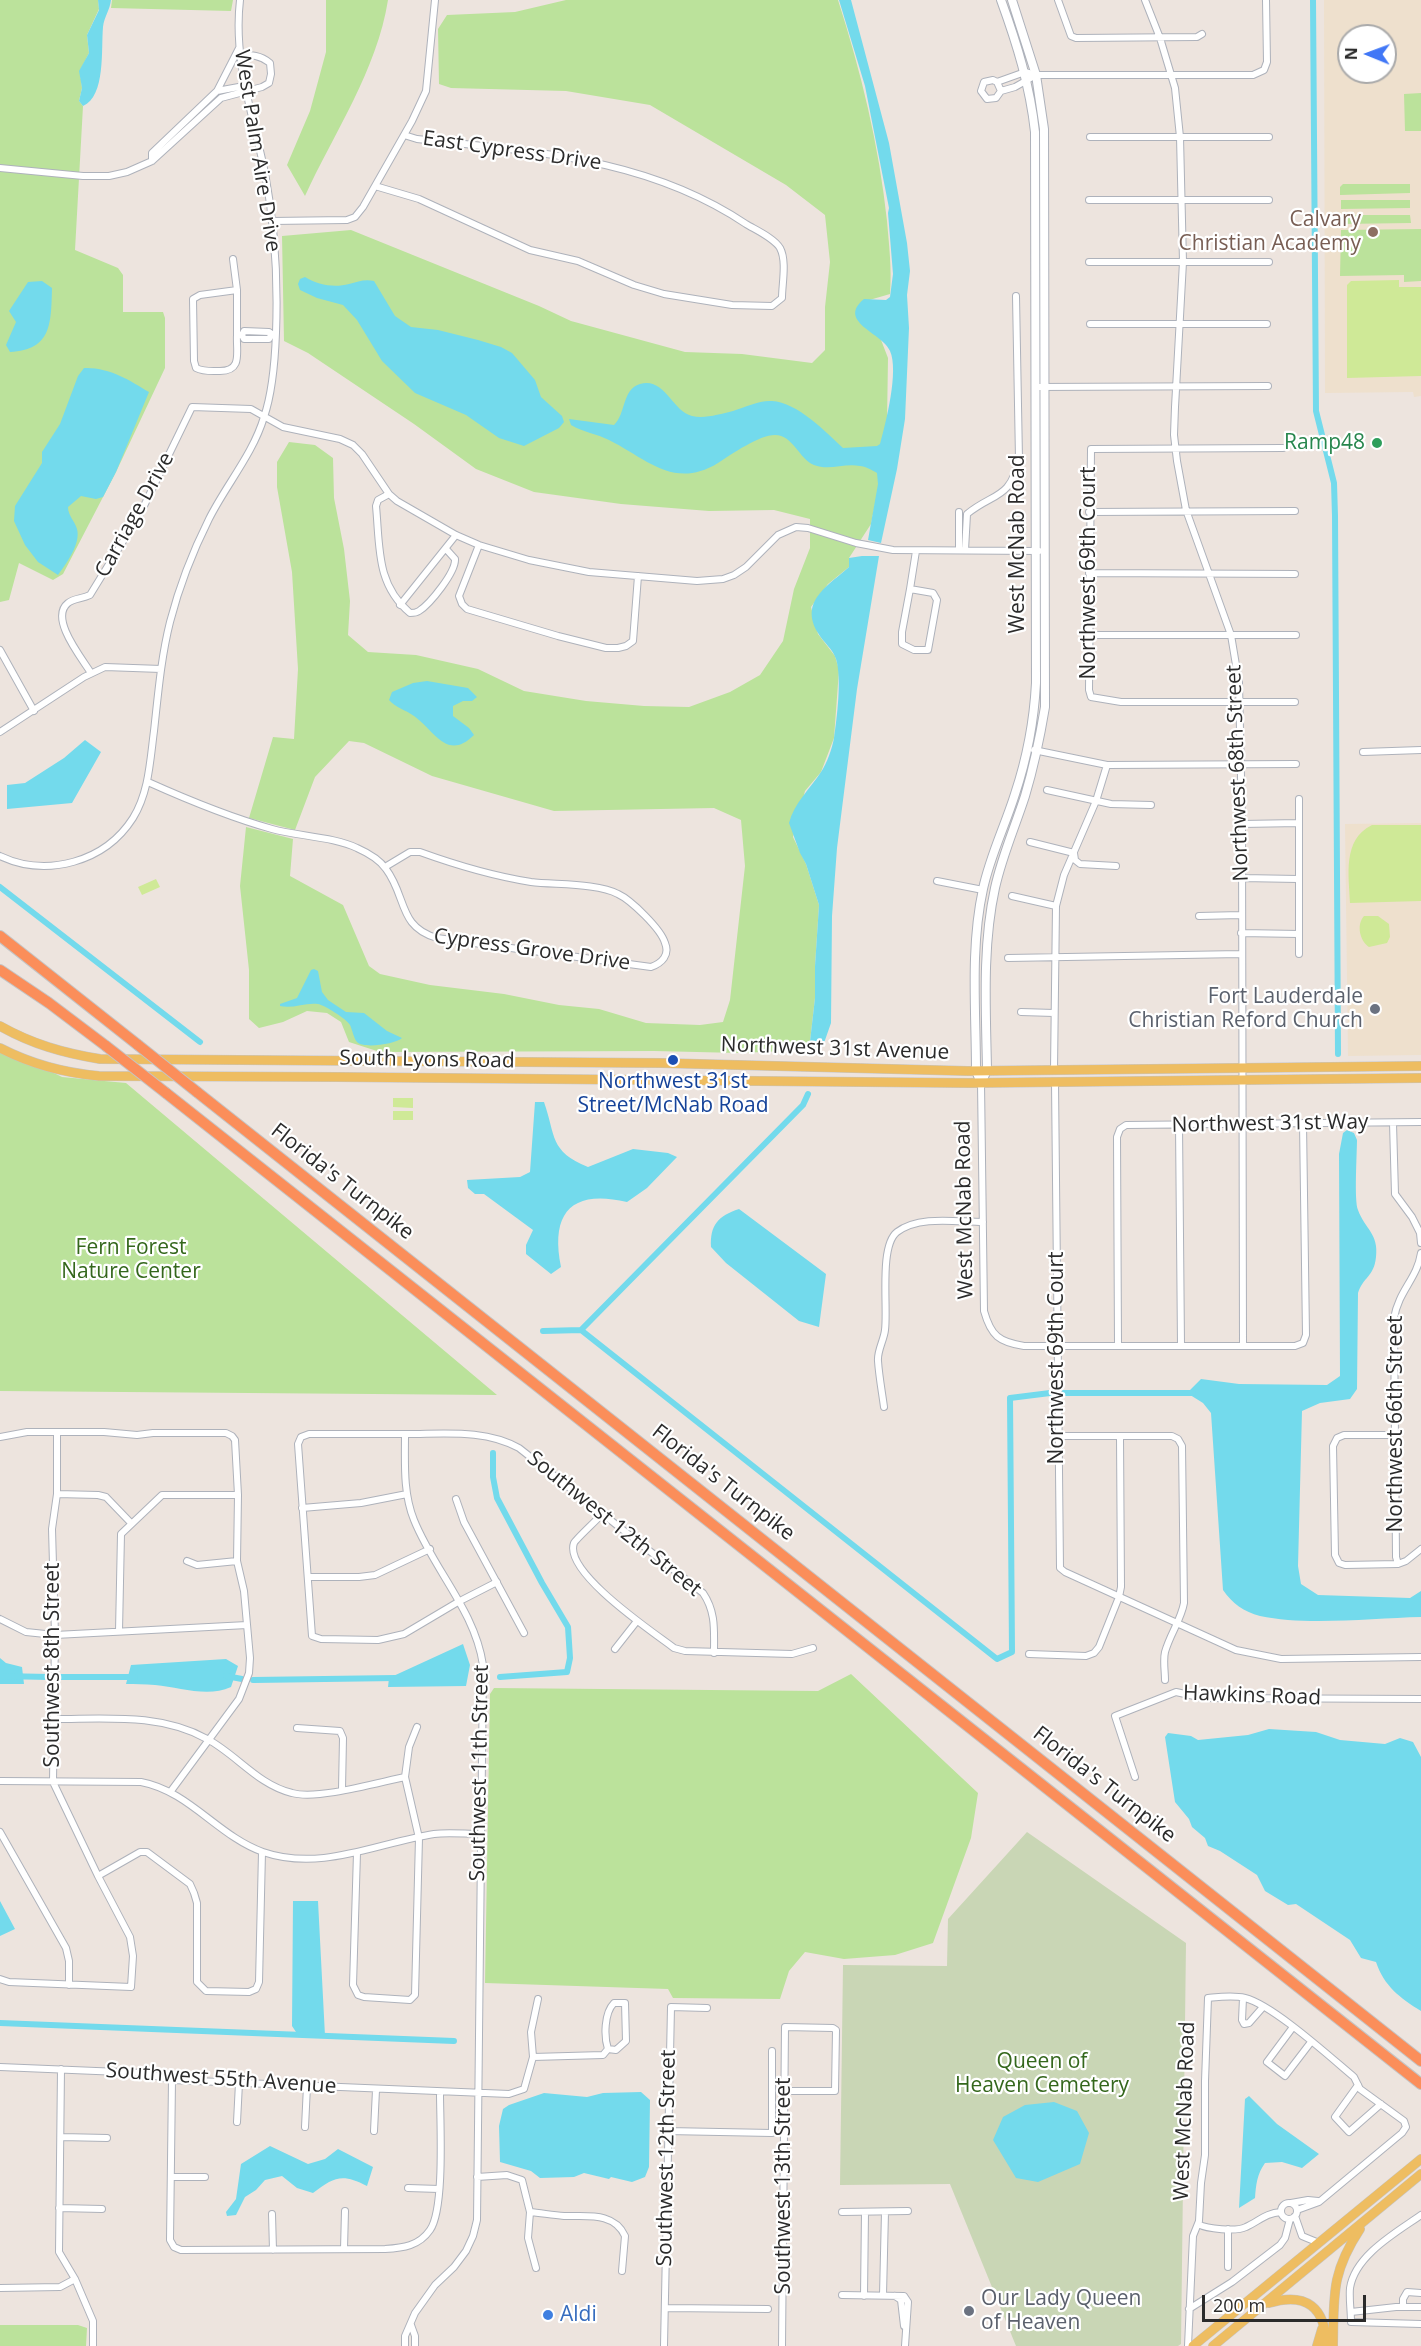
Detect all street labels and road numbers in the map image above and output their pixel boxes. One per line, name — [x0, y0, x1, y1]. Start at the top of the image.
street label: West Palm Aire Drive — [229, 48, 285, 254]
street label: East Cypress Drive — [421, 126, 603, 176]
street label: Carriage Drive — [90, 448, 180, 582]
street label: West McNab Road — [1005, 455, 1031, 633]
street label: Northwest 69th Court — [1076, 466, 1102, 680]
street label: Northwest 68th Street — [1222, 664, 1254, 882]
street label: Cypress Grove Drive — [432, 924, 632, 976]
street label: Northwest 31st Avenue — [720, 1032, 950, 1066]
street label: South Lyons Road — [339, 1046, 515, 1074]
street label: Northwest 31st Way — [1171, 1110, 1369, 1138]
street label: Florida's Turnpike — [266, 1118, 418, 1246]
street label: West McNab Road — [951, 1120, 979, 1300]
street label: Northwest 69th Court — [1044, 1251, 1070, 1465]
street label: Northwest 66th Street — [1383, 1316, 1409, 1532]
street label: Florida's Turnpike — [647, 1419, 799, 1547]
street label: Southwest 12th Street — [522, 1446, 706, 1602]
street label: Southwest 8th Street — [40, 1563, 66, 1767]
street label: Southwest 11th Street — [466, 1664, 494, 1882]
street label: Hawkins Road — [1182, 1681, 1322, 1711]
street label: Florida's Turnpike — [1028, 1721, 1180, 1849]
street label: West McNab Road — [1169, 2021, 1201, 2201]
street label: Southwest 12th Street — [653, 2049, 681, 2267]
street label: Southwest 55th Avenue — [105, 2058, 337, 2100]
street label: Southwest 13th Street — [771, 2078, 797, 2294]

